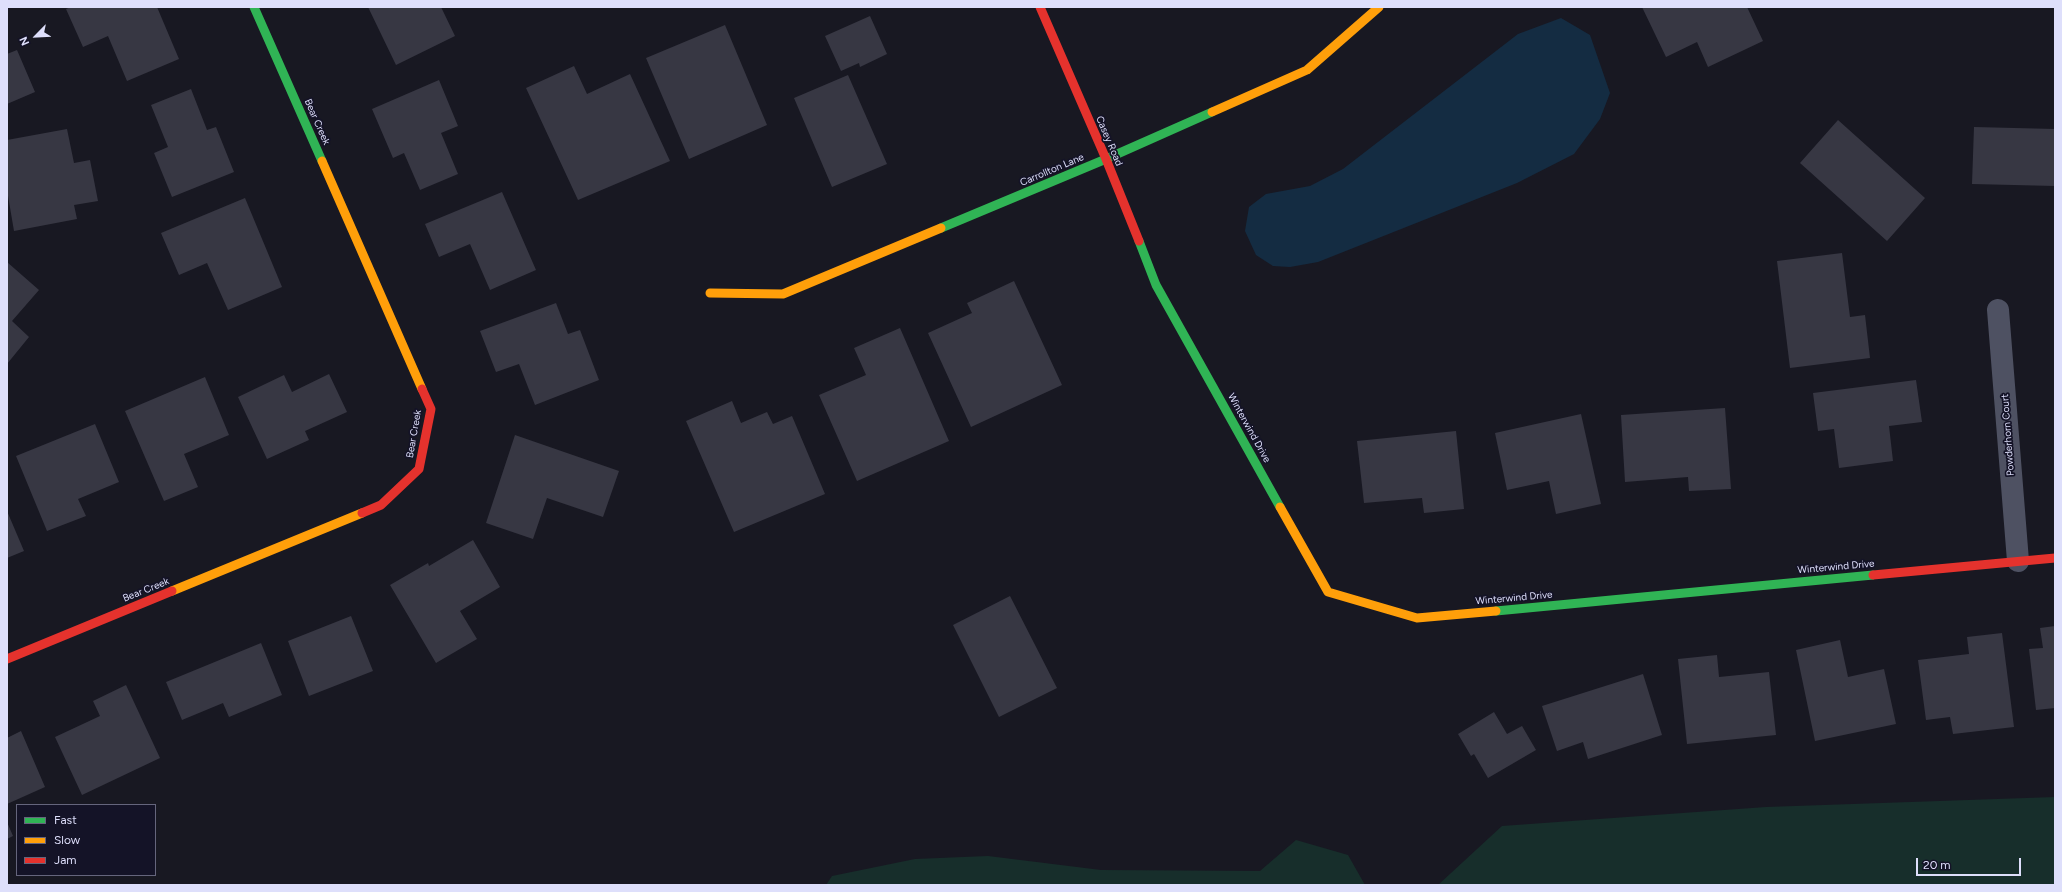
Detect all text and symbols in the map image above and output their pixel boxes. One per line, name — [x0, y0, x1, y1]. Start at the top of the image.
north arrow — [16, 16, 56, 56]
text: N — [17, 35, 32, 48]
street label: Bear Creek — [302, 97, 332, 147]
street label: Casey Road — [1093, 114, 1125, 168]
street label: Carrollton Lane — [1018, 151, 1086, 189]
street label: Winterwind Drive — [1225, 391, 1273, 465]
street label: Powderhorn Court — [1999, 394, 2017, 476]
street label: Bear Creek — [404, 409, 424, 459]
street label: Winterwind Drive — [1797, 558, 1875, 576]
street label: Bear Creek — [121, 575, 171, 605]
street label: Winterwind Drive — [1475, 589, 1553, 607]
legend — [16, 804, 156, 876]
text: Fast — [54, 813, 77, 827]
text: Slow — [54, 833, 80, 847]
scale bar — [1918, 850, 2023, 876]
text: Jam — [54, 853, 77, 867]
text: 20 m — [1923, 858, 1951, 872]

